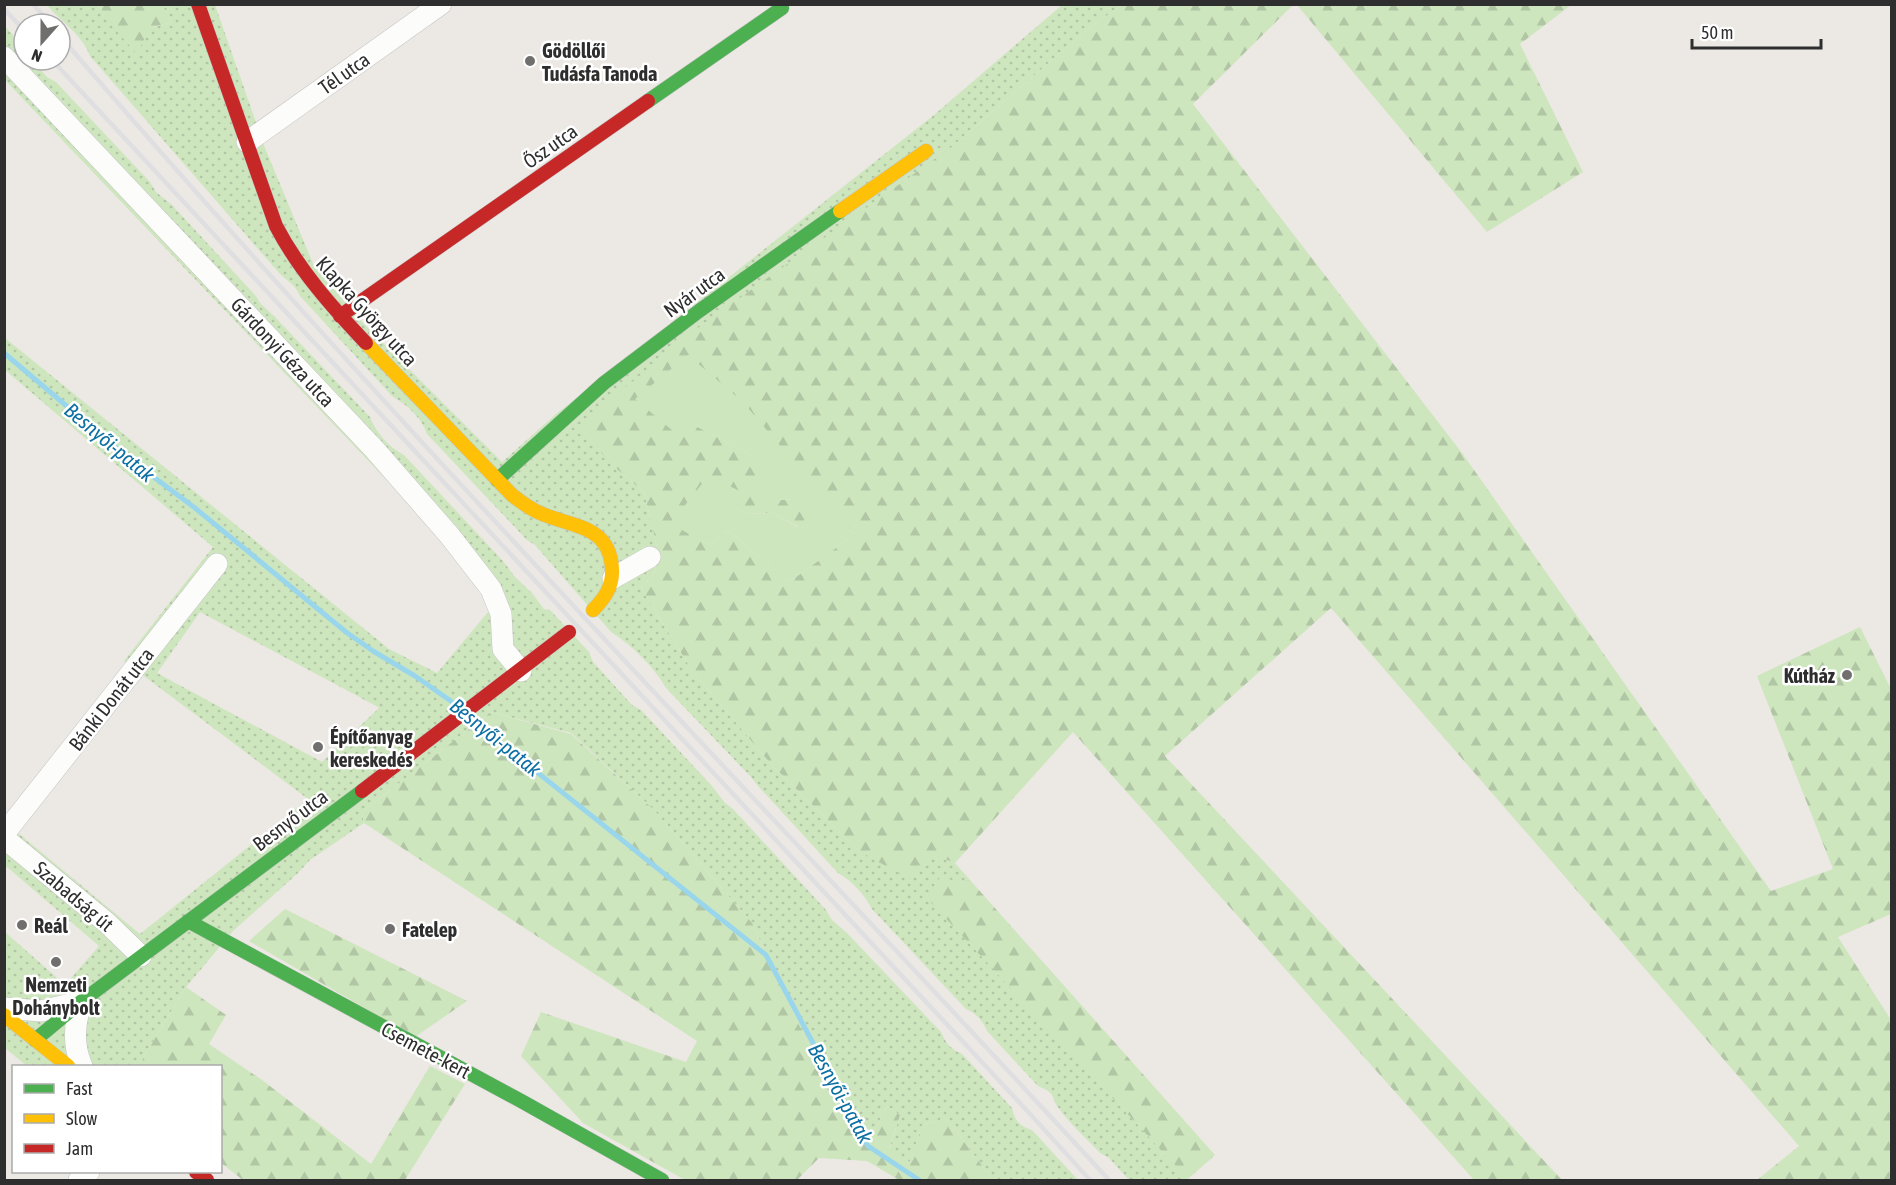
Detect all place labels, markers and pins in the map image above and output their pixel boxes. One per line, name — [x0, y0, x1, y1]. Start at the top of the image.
place label: Gödöllői Tudásfa Tanoda — [542, 39, 657, 85]
marker: Gödöllői Tudásfa Tanoda — [523, 54, 537, 68]
place label: Kútház — [1784, 664, 1836, 687]
marker: Kútház — [1840, 668, 1854, 682]
place label: Építőanyag kereskedés — [330, 725, 413, 771]
marker: Építőanyag kereskedés — [311, 740, 325, 754]
place label: Reál — [34, 914, 68, 937]
marker: Reál — [15, 918, 29, 932]
place label: Fatelep — [402, 918, 457, 941]
marker: Fatelep — [383, 922, 397, 936]
marker: Nemzeti Dohánybolt — [49, 955, 63, 969]
place label: Nemzeti Dohánybolt — [12, 973, 100, 1019]

